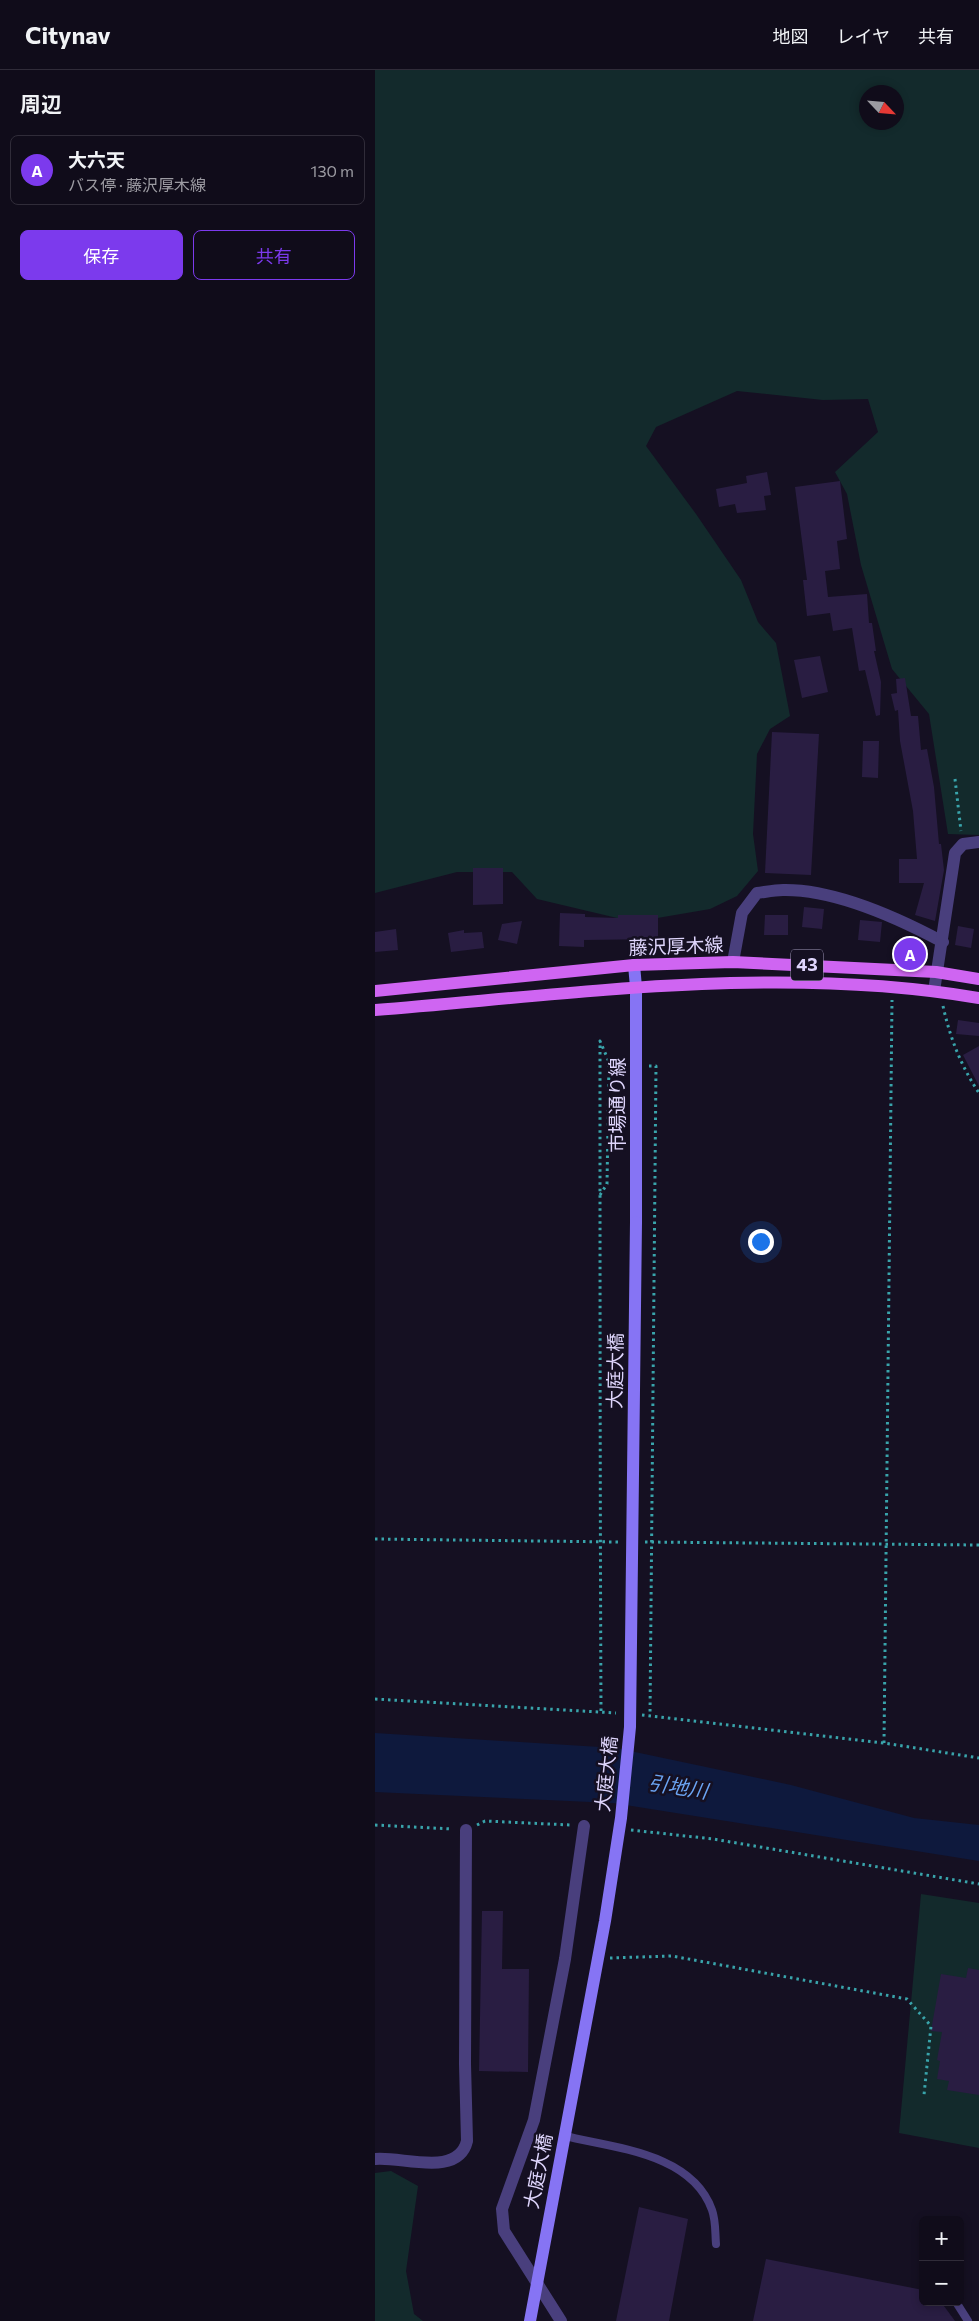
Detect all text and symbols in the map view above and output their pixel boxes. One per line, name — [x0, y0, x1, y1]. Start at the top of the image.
text: Citynav — [25, 20, 111, 49]
text: 地図 — [773, 25, 809, 47]
text: レイヤ — [837, 25, 890, 47]
text: 共有 — [918, 25, 954, 47]
north arrow — [859, 85, 904, 130]
text: 周辺 — [20, 91, 62, 116]
text: 大六天 — [68, 148, 125, 171]
text: A — [31, 161, 43, 180]
text: 130 m — [311, 161, 354, 180]
text: バス停 · 藤沢厚木線 — [68, 175, 206, 194]
button: 保存 — [20, 230, 183, 280]
button: 共有 — [193, 230, 355, 280]
street label: 藤沢厚木線 — [628, 932, 724, 959]
pin: A — [894, 935, 926, 973]
road number: 43 — [791, 950, 823, 980]
street label: 市場通り線 — [605, 1057, 628, 1153]
your location — [748, 1229, 774, 1255]
street label: 大庭大橋 — [602, 1333, 627, 1409]
street label: 大庭大橋 — [590, 1735, 621, 1813]
water label: 引地川 — [647, 1769, 712, 1803]
street label: 大庭大橋 — [519, 2131, 556, 2210]
map controls — [919, 2216, 964, 2306]
button: + — [919, 2216, 964, 2261]
button: − — [919, 2261, 964, 2306]

